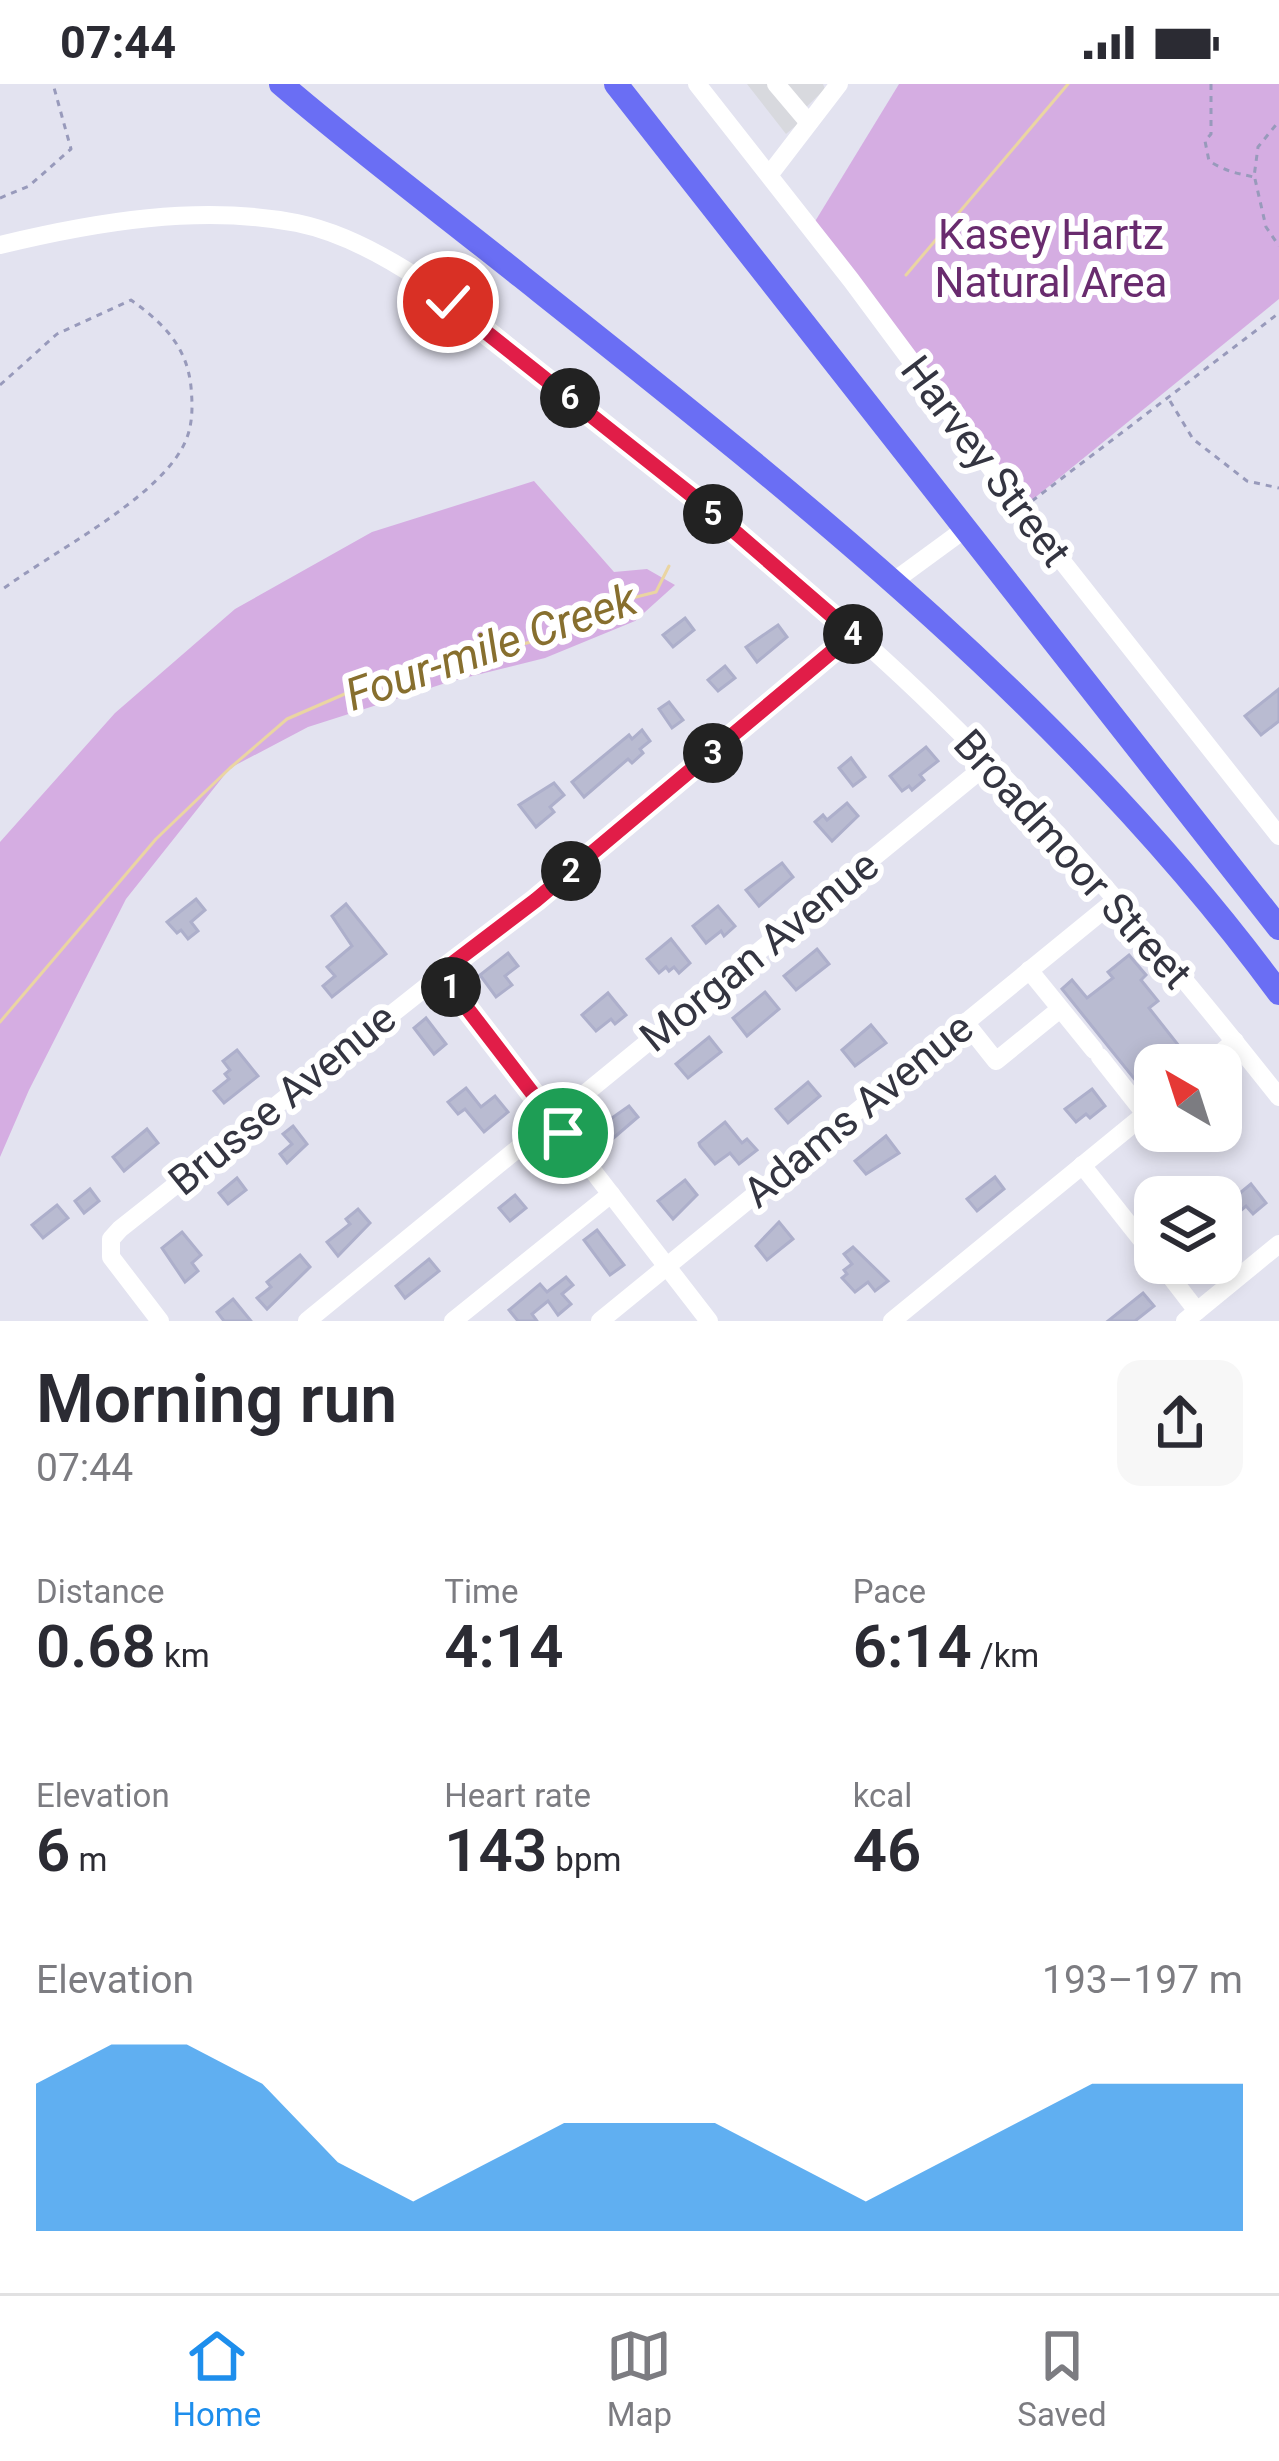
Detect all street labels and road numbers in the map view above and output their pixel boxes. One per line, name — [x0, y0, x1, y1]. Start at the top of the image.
street label: Harvey Street — [891, 346, 1081, 576]
street label: Broadmoor Street — [944, 720, 1202, 998]
street label: Morgan Avenue — [630, 840, 888, 1062]
street label: Brusse Avenue — [159, 993, 405, 1205]
street label: Adams Avenue — [734, 1003, 982, 1217]

